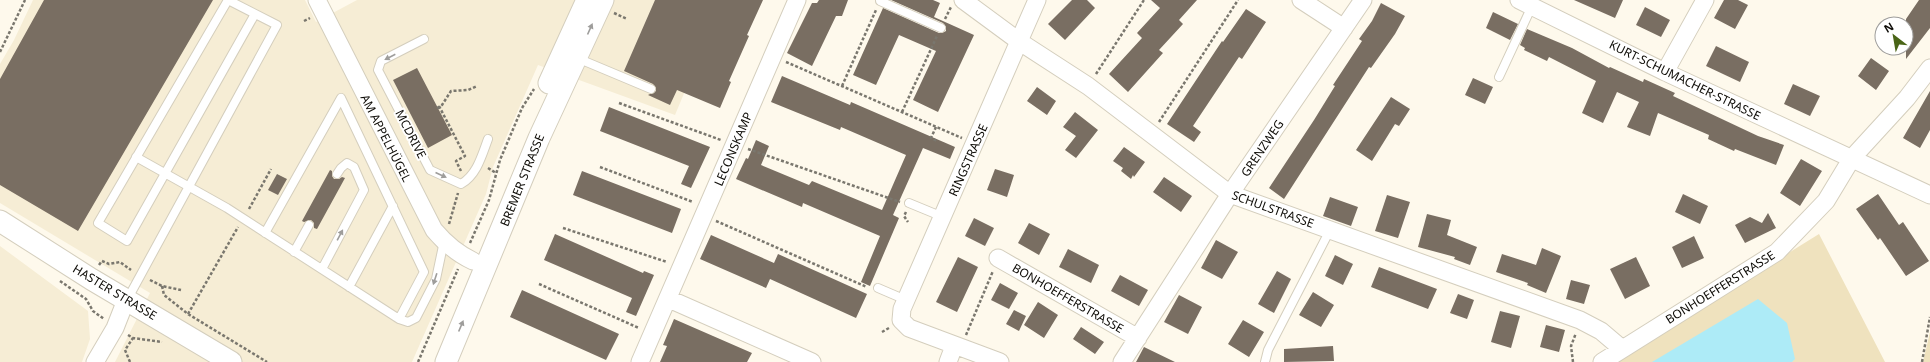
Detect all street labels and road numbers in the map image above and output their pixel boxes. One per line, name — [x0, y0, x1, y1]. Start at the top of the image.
street label: KURT-SCHUMACHER-STRASSE — [1606, 36, 1764, 124]
street label: AM APPELHÜGEL — [357, 91, 415, 185]
street label: MCDRIVE — [391, 107, 431, 161]
street label: LECONSKAMP — [710, 109, 756, 189]
street label: GRENZWEG — [1237, 116, 1287, 180]
street label: RINGSTRASSE — [944, 121, 992, 199]
street label: BREMER STRASSE — [496, 131, 548, 229]
street label: SCHULSTRASSE — [1230, 186, 1316, 232]
street label: BONHOEFFERSTRASSE — [1662, 246, 1778, 328]
street label: BONHOEFFERSTRASSE — [1009, 259, 1127, 337]
street label: HASTER STRASSE — [70, 260, 160, 324]

